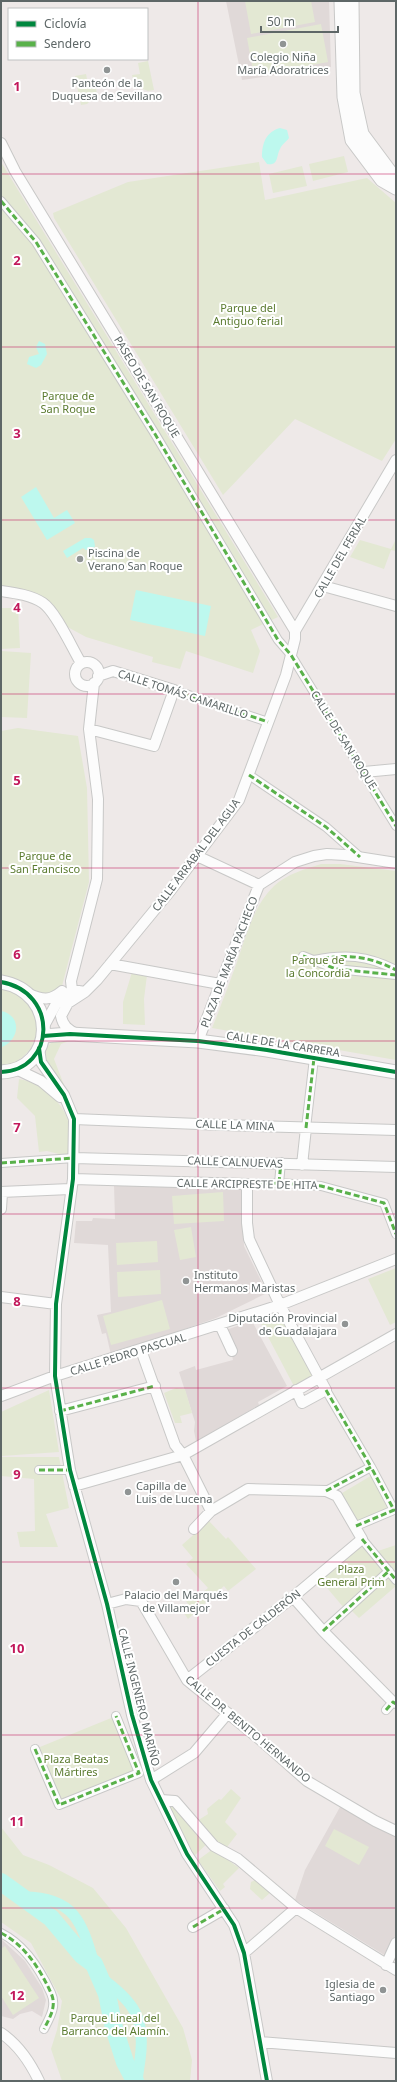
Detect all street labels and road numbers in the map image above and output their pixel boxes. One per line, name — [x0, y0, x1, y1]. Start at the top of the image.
street label: PASEO DE SAN ROQUE — [111, 333, 184, 440]
street label: CALLE DEL FERIAL — [310, 513, 369, 601]
street label: CALLE TOMÁS CAMARILLO — [116, 665, 250, 722]
street label: CALLE DE SAN ROQUE — [308, 687, 381, 792]
street label: CALLE ARRABAL DEL AGUA — [148, 794, 244, 914]
street label: PLAZA DE MARÍA PACHECO — [197, 894, 261, 1030]
street label: CALLE DE LA CARRERA — [225, 1027, 342, 1060]
street label: CALLE LA MINA — [195, 1116, 276, 1133]
street label: CALLE CALNUEVAS — [187, 1152, 283, 1171]
street label: CALLE ARCIPRESTE DE HITA — [176, 1175, 319, 1192]
street label: CALLE PEDRO PASCUAL — [68, 1329, 188, 1378]
street label: CUESTA DE CALDERÓN — [202, 1586, 303, 1670]
street label: CALLE INGENIERO MARIÑO — [115, 1626, 164, 1767]
street label: CALLE DR. BENITO HERNANDO — [182, 1672, 314, 1786]

